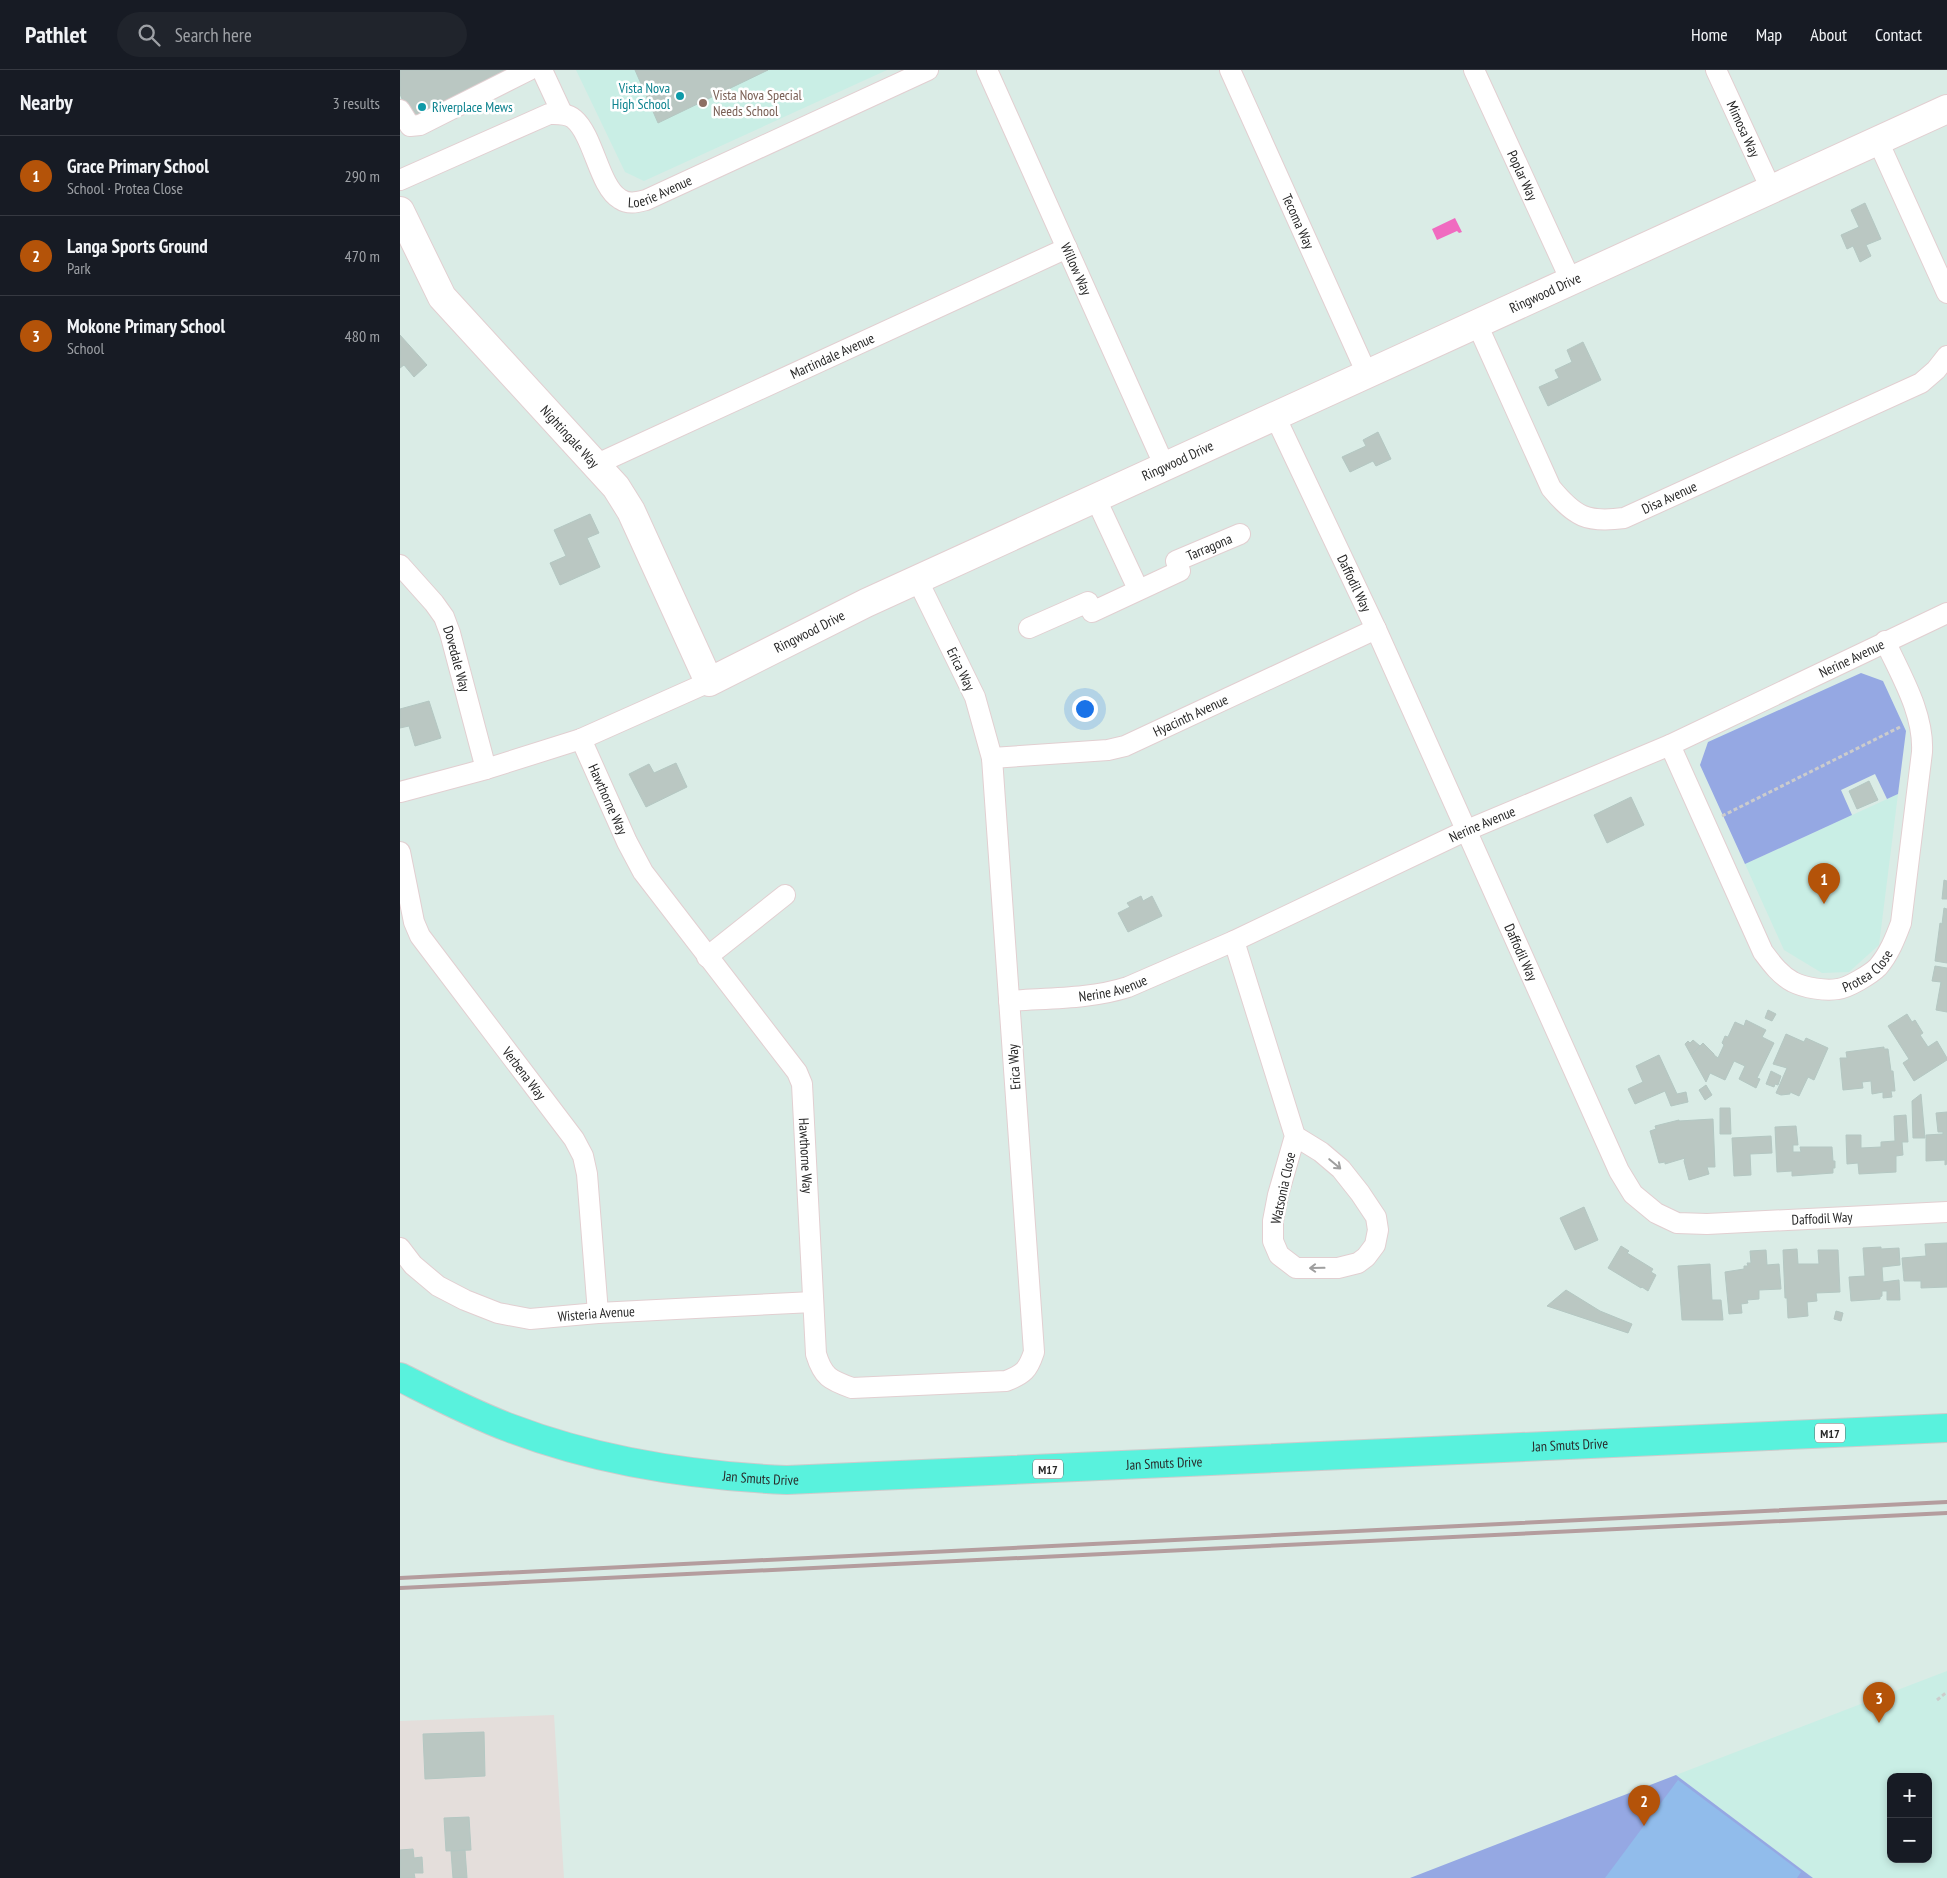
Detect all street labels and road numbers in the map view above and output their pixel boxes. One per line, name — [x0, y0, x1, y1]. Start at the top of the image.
street label: Mimosa Way — [1723, 98, 1764, 161]
street label: Poplar Way — [1503, 147, 1542, 204]
street label: Loerie Avenue — [628, 171, 695, 212]
street label: Tecoma Way — [1278, 191, 1319, 252]
street label: Willow Way — [1057, 240, 1096, 299]
street label: Ringwood Drive — [1506, 268, 1584, 317]
street label: Martindale Avenue — [787, 329, 877, 383]
street label: Nightingale Way — [536, 401, 604, 472]
street label: Ringwood Drive — [1139, 436, 1216, 485]
street label: Disa Avenue — [1639, 477, 1700, 518]
street label: Tarragona — [1184, 529, 1235, 565]
street label: Daffodil Way — [1333, 552, 1376, 615]
street label: Ringwood Drive — [771, 606, 848, 657]
street label: Dovedale Way — [439, 623, 474, 695]
street label: Nerine Avenue — [1816, 635, 1887, 682]
street label: Erica Way — [943, 644, 979, 694]
street label: Hyacinth Avenue — [1150, 690, 1231, 741]
street label: Hawthorne Way — [584, 761, 632, 838]
street label: Nerine Avenue — [1446, 802, 1518, 846]
street label: Daffodil Way — [1500, 921, 1542, 984]
street label: Protea Close — [1840, 946, 1897, 996]
street label: Nerine Avenue — [1078, 971, 1150, 1006]
street label: Verbena Way — [498, 1043, 550, 1104]
street label: Erica Way — [1003, 1043, 1025, 1091]
street label: Hawthorne Way — [795, 1117, 817, 1195]
street label: Watsonia Close — [1267, 1150, 1299, 1226]
street label: Daffodil Way — [1791, 1208, 1854, 1229]
street label: Wisteria Avenue — [557, 1302, 636, 1326]
road number: M17 — [1815, 1424, 1845, 1442]
street label: Jan Smuts Drive — [1530, 1434, 1609, 1456]
street label: Jan Smuts Drive — [1125, 1452, 1203, 1474]
road number: M17 — [1033, 1460, 1063, 1478]
street label: Jan Smuts Drive — [721, 1467, 799, 1489]

